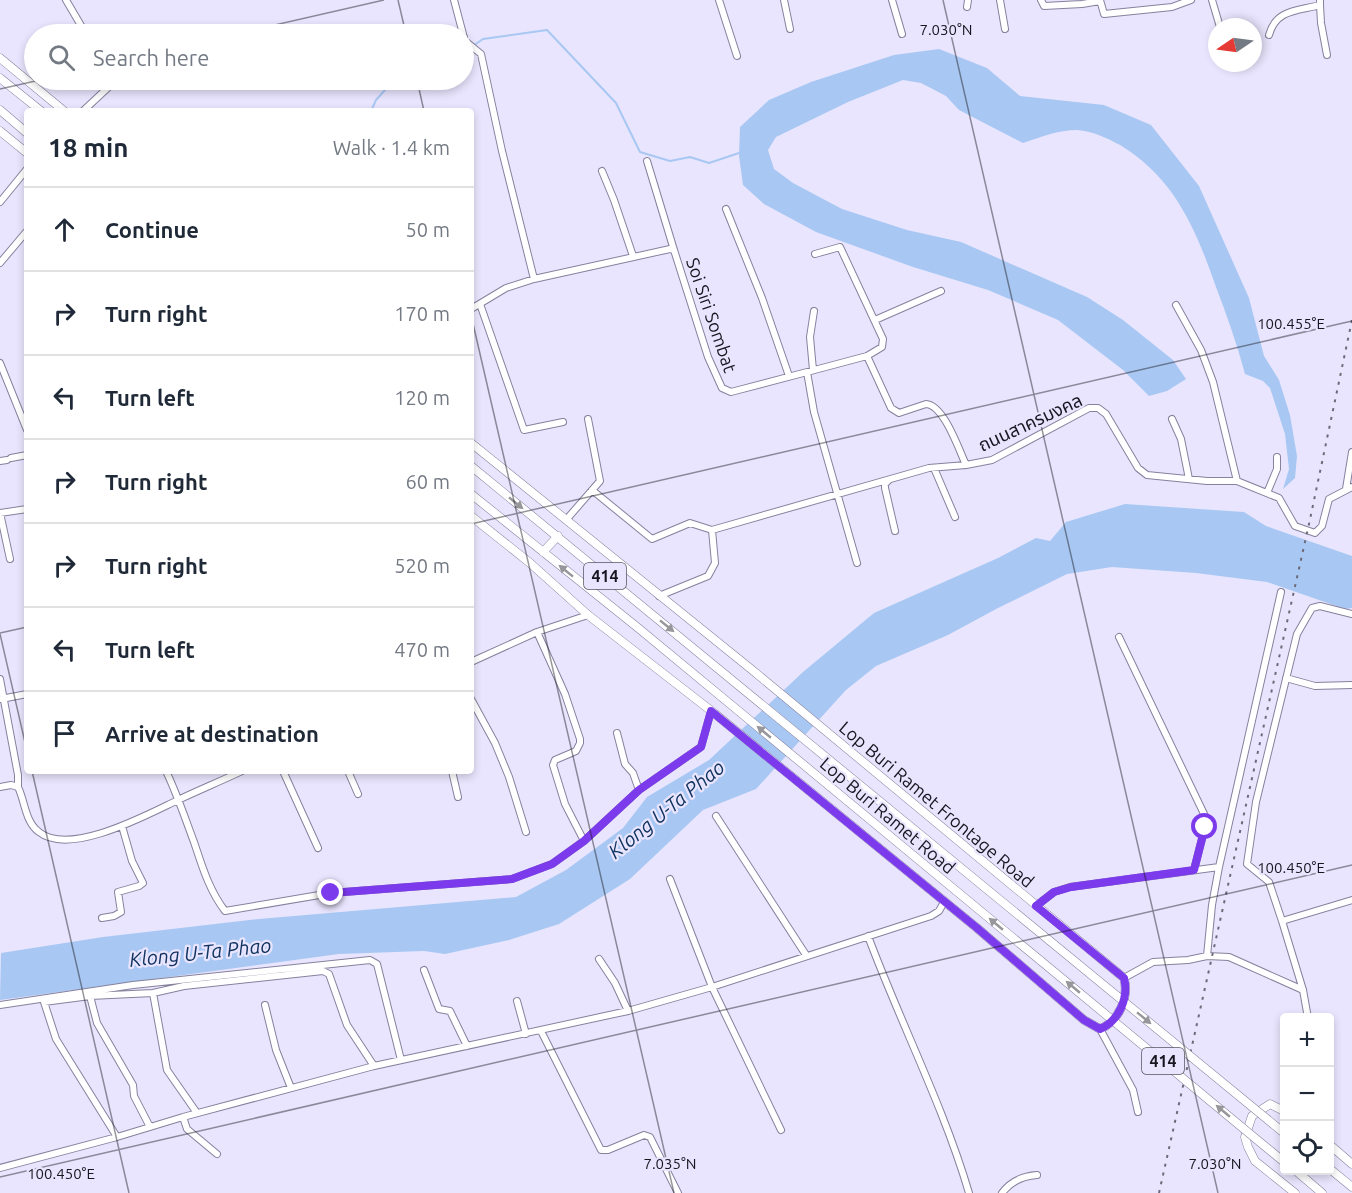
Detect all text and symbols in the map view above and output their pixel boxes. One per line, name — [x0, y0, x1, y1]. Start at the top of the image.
north arrow — [1208, 18, 1262, 72]
text: 7.030°N — [919, 21, 973, 38]
search box — [24, 24, 474, 90]
icon: search — [45, 41, 78, 74]
text: Search here — [93, 45, 209, 70]
text: 18 min — [48, 133, 128, 162]
text: Walk · 1.4 km — [333, 136, 450, 159]
icon: ahead — [48, 213, 81, 246]
text: Continue — [105, 217, 199, 242]
text: 50 m — [406, 218, 450, 241]
street label: Soi Siri Sombat — [683, 255, 741, 375]
icon: right — [48, 297, 81, 330]
text: Turn right — [105, 301, 207, 326]
text: 170 m — [394, 302, 450, 325]
text: 100.455°E — [1257, 315, 1325, 332]
icon: left — [48, 381, 81, 414]
text: Turn left — [105, 385, 195, 410]
text: 120 m — [394, 386, 450, 409]
street label: ถนนสาครมงคล — [975, 389, 1085, 455]
icon: right — [48, 465, 81, 498]
text: Turn right — [105, 469, 207, 494]
text: 60 m — [406, 470, 450, 493]
one-way arrow — [508, 496, 524, 509]
icon: right — [48, 549, 81, 582]
text: Turn right — [105, 553, 207, 578]
text: 520 m — [394, 554, 450, 577]
road number: 414 — [584, 563, 626, 589]
one-way arrow — [558, 564, 574, 577]
one-way arrow — [659, 620, 675, 633]
icon: left — [48, 633, 81, 666]
text: Turn left — [105, 637, 195, 662]
text: 470 m — [394, 638, 450, 661]
icon: arrive — [48, 717, 81, 750]
street label: Lop Buri Ramet Frontage Road — [836, 717, 1038, 891]
text: Arrive at destination — [105, 721, 319, 746]
one-way arrow — [756, 726, 772, 739]
street label: Lop Buri Ramet Road — [816, 753, 960, 877]
water label: Klong U-Ta Phao — [603, 755, 729, 863]
route start — [1191, 813, 1217, 839]
text: 100.450°E — [1257, 859, 1325, 876]
route end — [317, 879, 343, 905]
one-way arrow — [988, 917, 1004, 930]
water label: Klong U-Ta Phao — [128, 933, 272, 971]
one-way arrow — [1066, 981, 1081, 994]
one-way arrow — [1136, 1012, 1152, 1025]
map controls — [1280, 1013, 1334, 1175]
button: + — [1280, 1013, 1334, 1067]
road number: 414 — [1142, 1048, 1184, 1074]
button: − — [1280, 1067, 1334, 1121]
one-way arrow — [1216, 1105, 1231, 1118]
button: locate — [1280, 1121, 1334, 1175]
text: 7.035°N — [643, 1155, 697, 1172]
text: 7.030°N — [1188, 1155, 1242, 1172]
text: 100.450°E — [27, 1165, 95, 1182]

